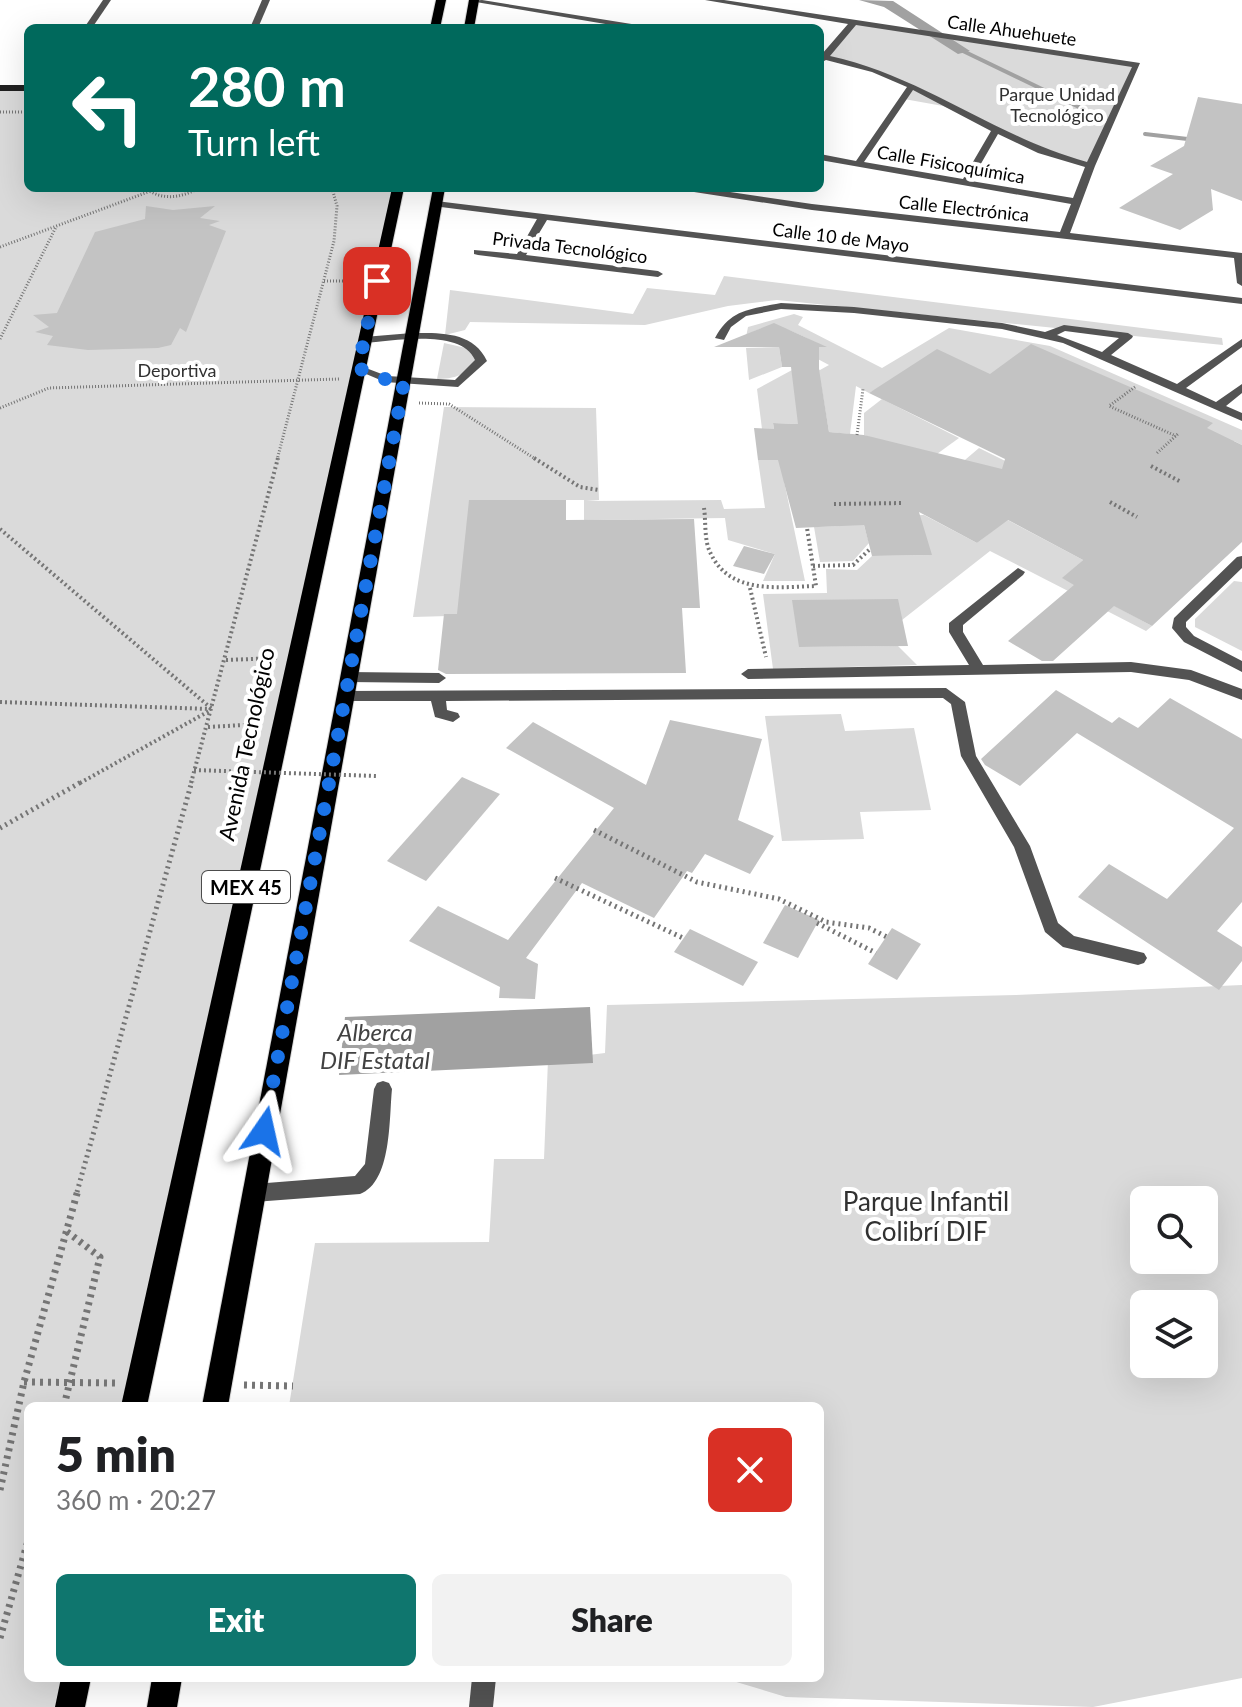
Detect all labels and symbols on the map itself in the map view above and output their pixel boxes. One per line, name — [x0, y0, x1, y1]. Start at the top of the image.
street label: Calle Ahuehuete — [946, 10, 1078, 50]
park label: Parque Unidad Tecnológico — [999, 83, 1115, 126]
street label: Calle Fisicoquímica — [875, 140, 1027, 188]
street label: Calle Electrónica — [898, 190, 1030, 226]
street label: Calle 10 de Mayo — [771, 218, 911, 256]
street label: Privada Tecnológico — [491, 227, 649, 267]
pin — [343, 247, 411, 315]
park label: Deportiva — [137, 359, 217, 381]
street label: Avenida Tecnológico — [212, 645, 280, 843]
road number: MEX 45 — [202, 871, 290, 903]
water label: Alberca DIF Estatal — [320, 1017, 431, 1074]
position arrow — [222, 1089, 306, 1173]
park label: Parque Infantil Colibrí DIF — [843, 1185, 1009, 1247]

